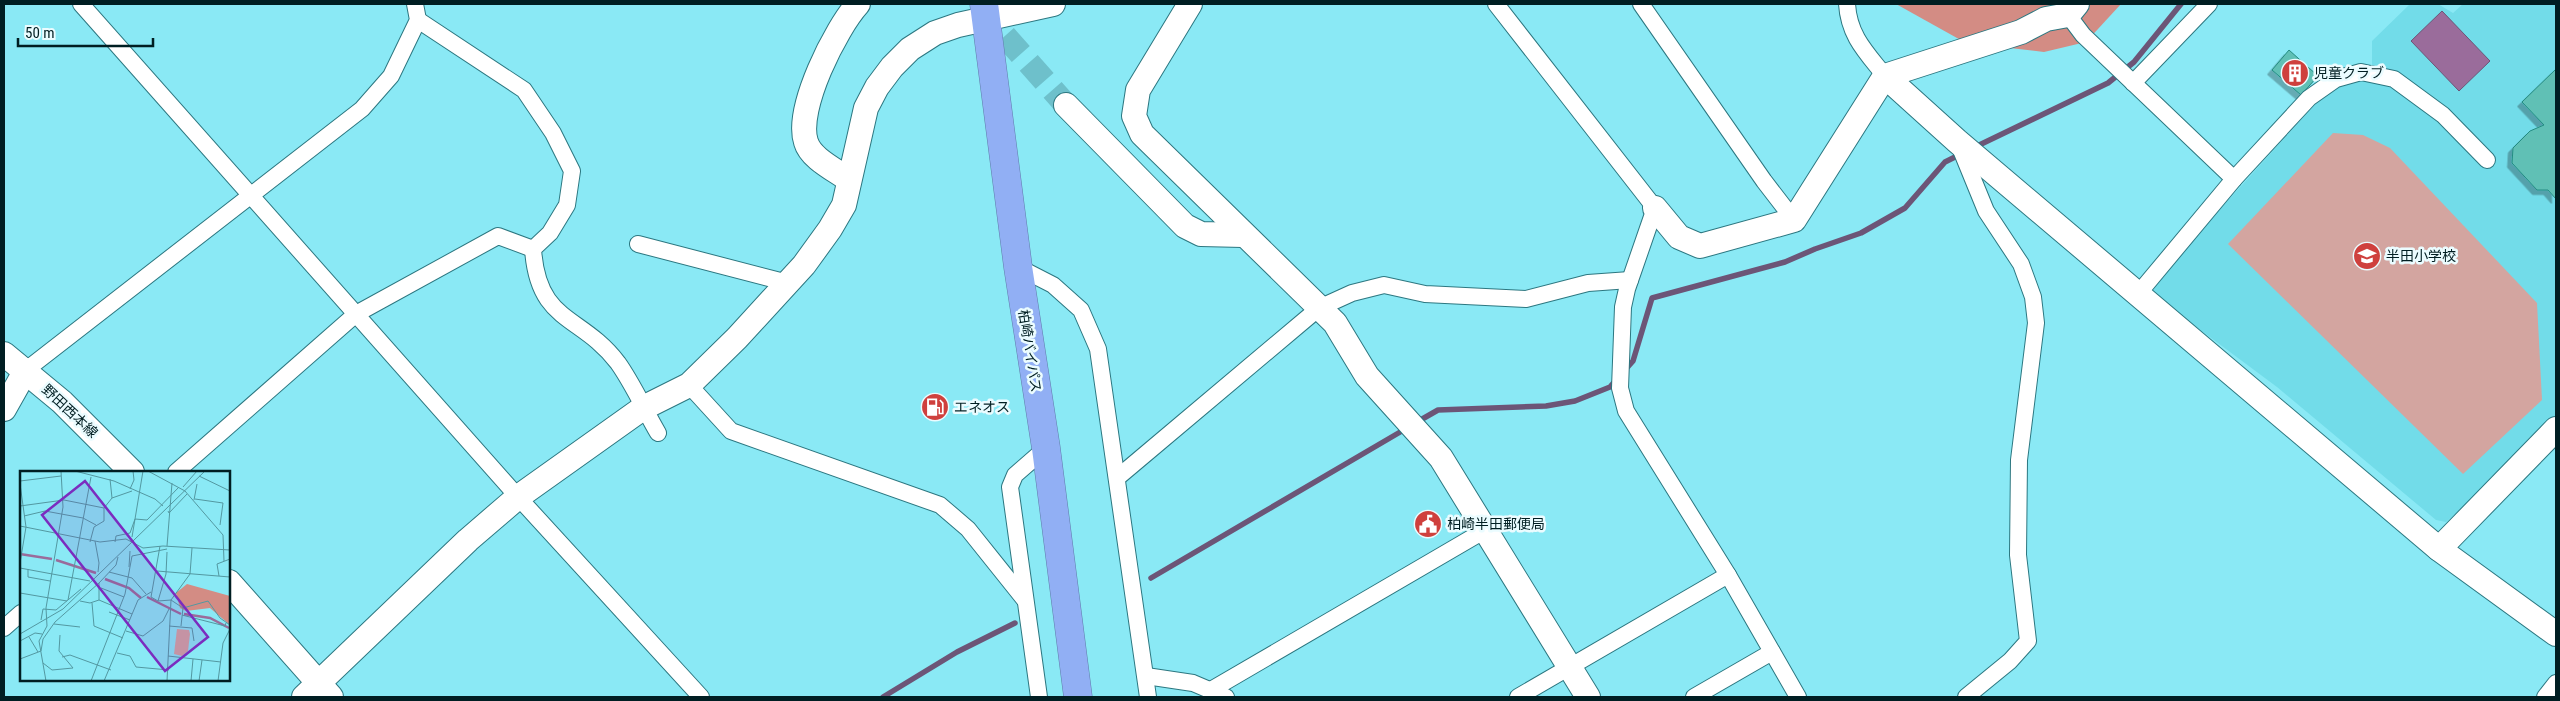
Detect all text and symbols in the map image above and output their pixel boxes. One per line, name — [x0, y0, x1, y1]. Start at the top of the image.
scale bar — [18, 15, 152, 47]
text: 50 m — [25, 24, 55, 42]
building icon: 児童クラブ — [2280, 58, 2310, 88]
place label: 児童クラブ — [2314, 65, 2384, 81]
school or university icon: 半田小学校 — [2352, 241, 2382, 271]
place label: 半田小学校 — [2386, 248, 2456, 264]
street label: 柏崎バイパス — [1016, 308, 1044, 394]
street label: 野田西本線 — [39, 381, 101, 441]
fuel station icon: エネオス — [920, 392, 950, 422]
place label: エネオス — [954, 399, 1010, 415]
inset map — [20, 471, 230, 681]
public building icon: 柏崎半田郵便局 — [1413, 509, 1443, 539]
place label: 柏崎半田郵便局 — [1447, 516, 1545, 532]

